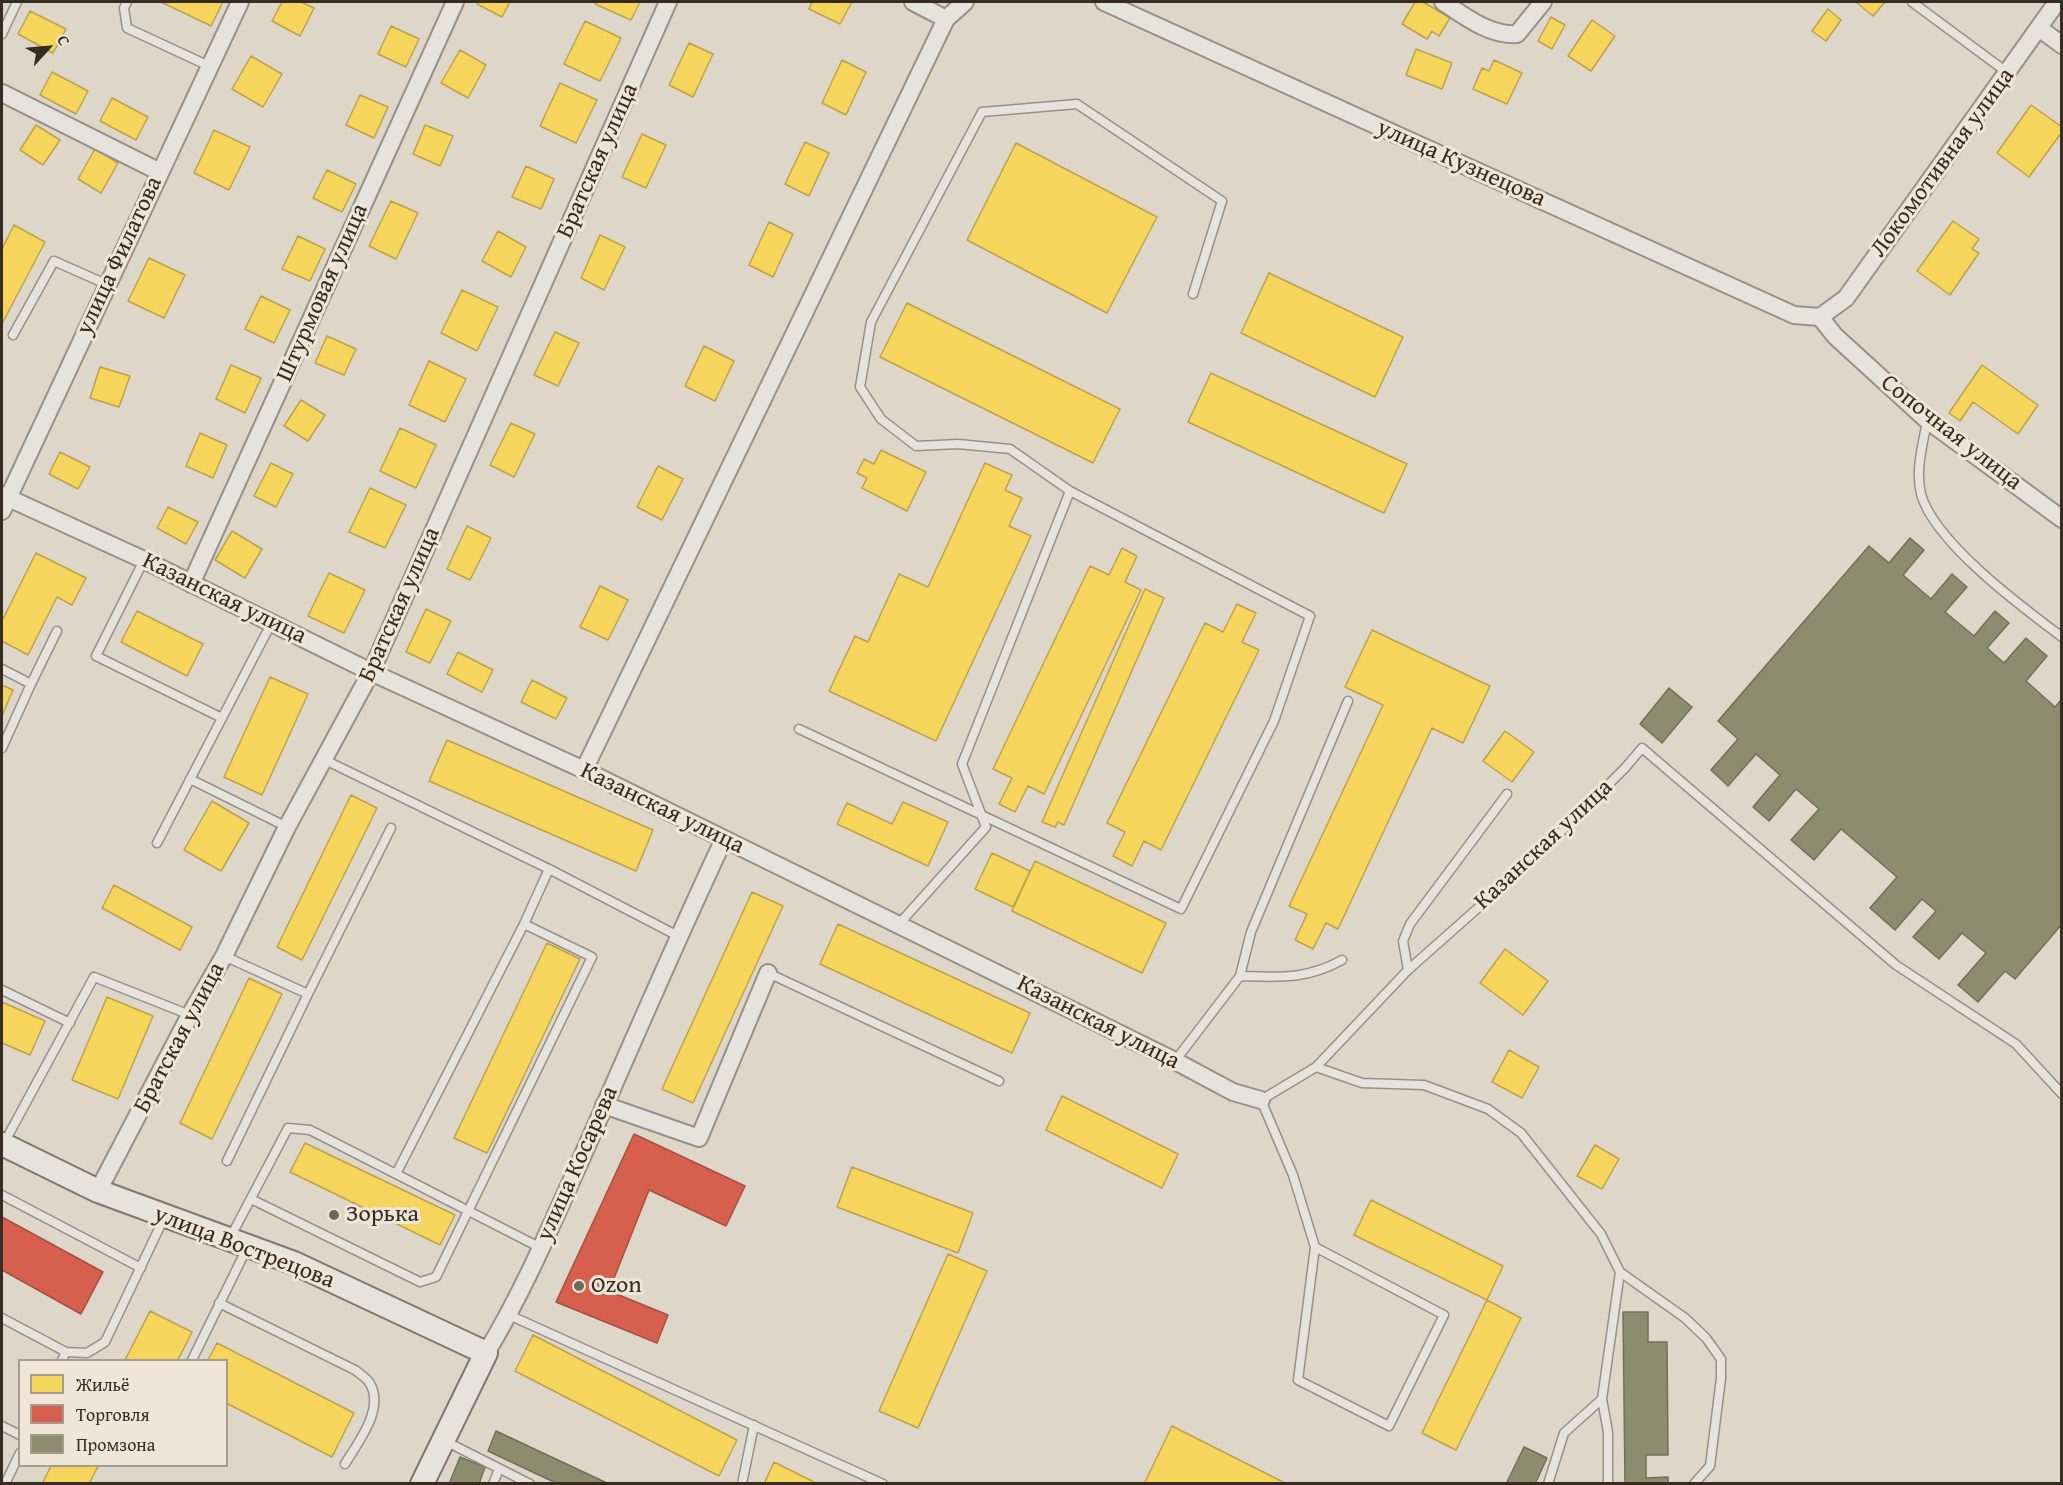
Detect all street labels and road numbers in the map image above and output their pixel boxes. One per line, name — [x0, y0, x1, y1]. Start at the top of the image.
street label: Локомотивная улица — [1865, 63, 2021, 263]
street label: Братская улица — [551, 79, 645, 243]
street label: улица Кузнецова — [1372, 114, 1550, 214]
street label: улица Филатова — [71, 172, 169, 340]
street label: Штурмовая улица — [271, 200, 375, 386]
street label: Сопочная улица — [1875, 369, 2027, 497]
street label: Братская улица — [353, 523, 447, 687]
street label: Казанская улица — [137, 547, 311, 651]
street label: Казанская улица — [575, 757, 749, 861]
street label: Казанская улица — [1469, 774, 1619, 916]
street label: Братская улица — [128, 958, 232, 1118]
street label: Казанская улица — [1012, 970, 1184, 1076]
street label: улица Косарева — [531, 1082, 625, 1246]
street label: улица Вострецова — [150, 1200, 338, 1296]

